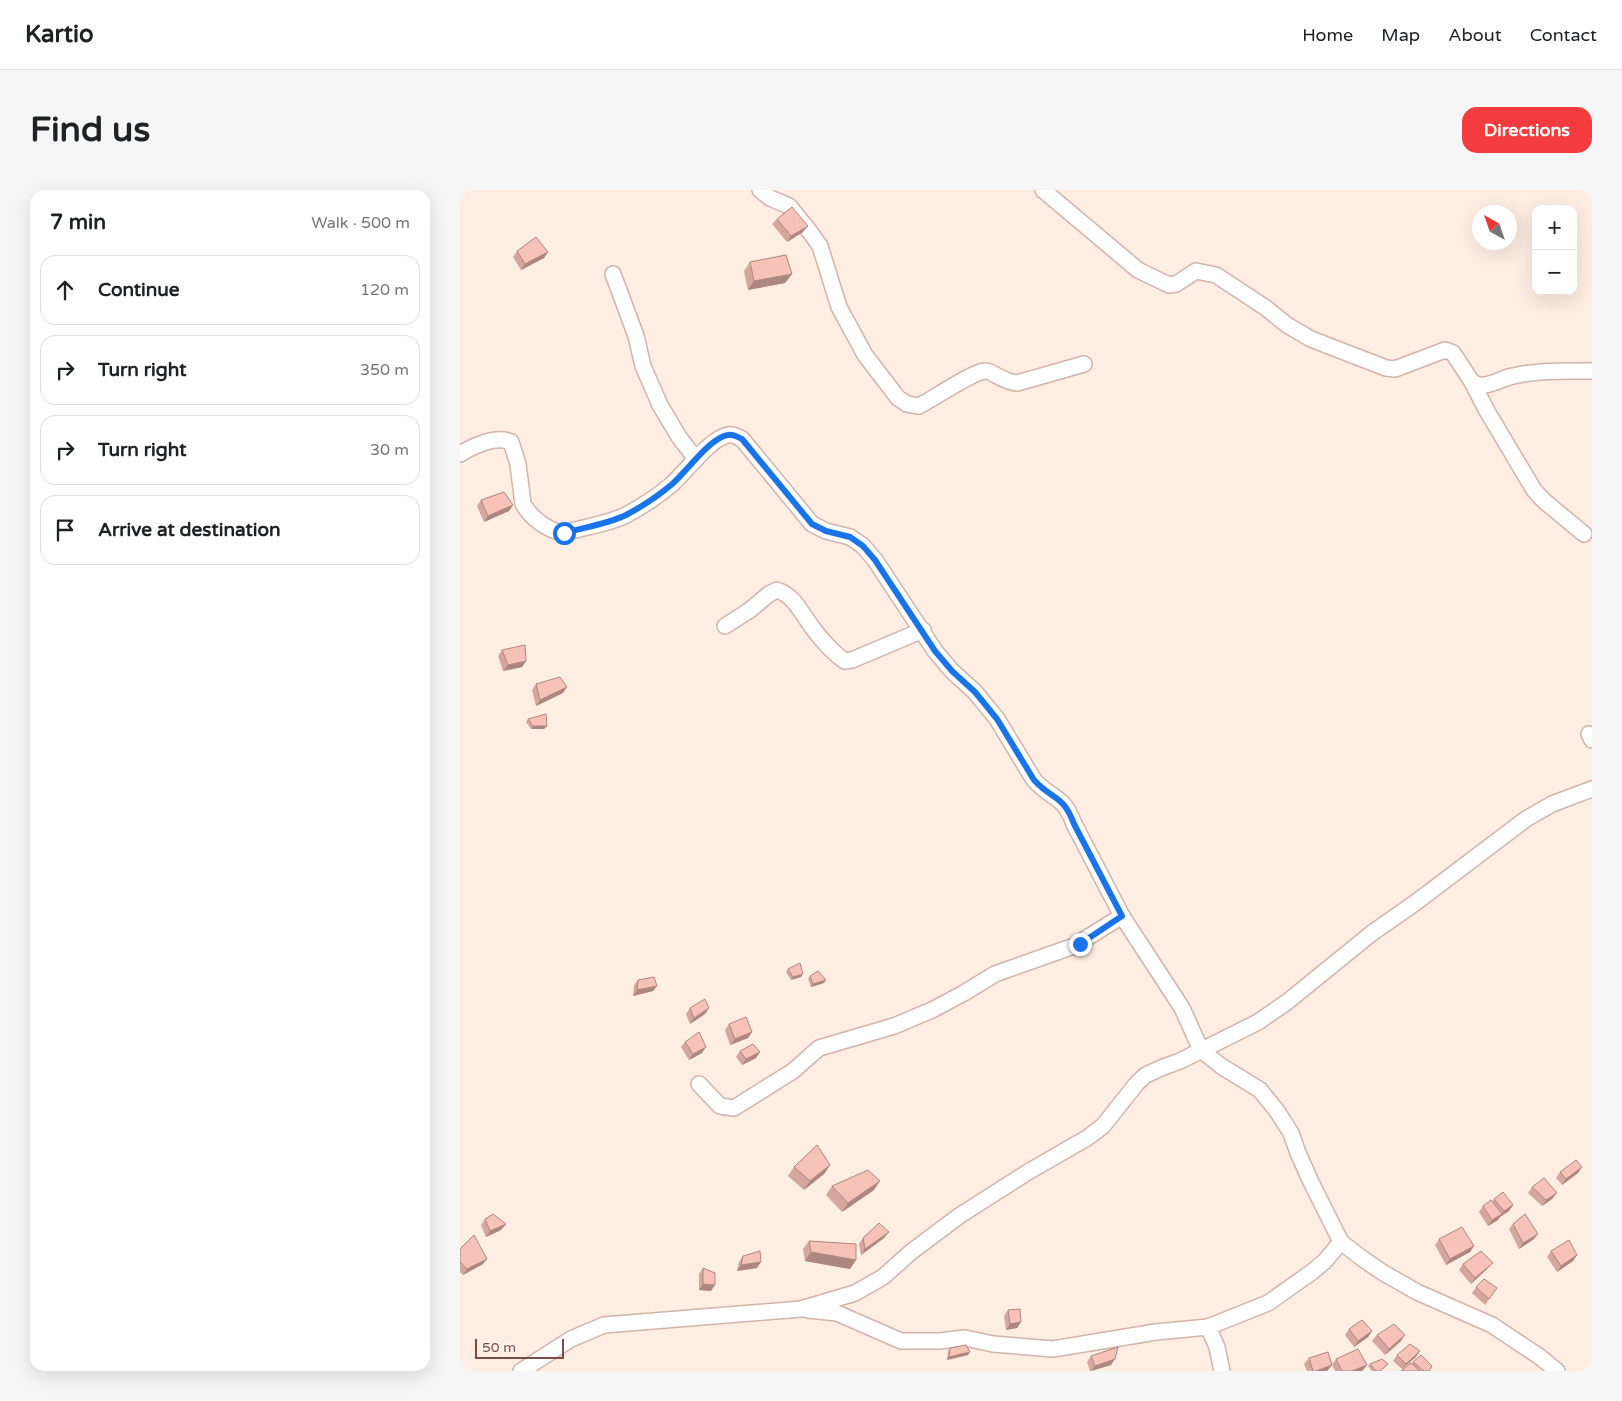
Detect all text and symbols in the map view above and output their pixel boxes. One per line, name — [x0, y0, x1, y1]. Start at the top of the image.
text: Kartio — [25, 20, 94, 49]
text: Home — [1302, 24, 1353, 46]
text: Map — [1381, 24, 1420, 46]
text: About — [1448, 24, 1502, 46]
text: Contact — [1530, 24, 1597, 46]
button: Directions — [1462, 107, 1592, 153]
text: Find us — [30, 109, 150, 151]
north arrow — [1472, 205, 1517, 250]
map controls — [1532, 205, 1577, 295]
button: + — [1532, 205, 1577, 250]
text: 7 min — [50, 210, 106, 235]
text: Walk · 500 m — [311, 213, 410, 233]
button: − — [1532, 250, 1577, 295]
icon: ahead — [51, 276, 79, 304]
text: Continue — [98, 279, 180, 301]
text: 120 m — [360, 280, 409, 300]
icon: right — [51, 356, 79, 384]
text: Turn right — [98, 359, 186, 381]
text: 350 m — [360, 360, 409, 380]
icon: right — [51, 436, 79, 464]
text: Turn right — [98, 439, 186, 461]
text: 30 m — [370, 440, 409, 460]
icon: arrive — [51, 516, 79, 544]
text: Arrive at destination — [98, 519, 281, 541]
route start — [553, 522, 576, 545]
route end — [1069, 933, 1092, 956]
scale bar — [475, 1336, 564, 1359]
text: 50 m — [482, 1339, 516, 1356]

